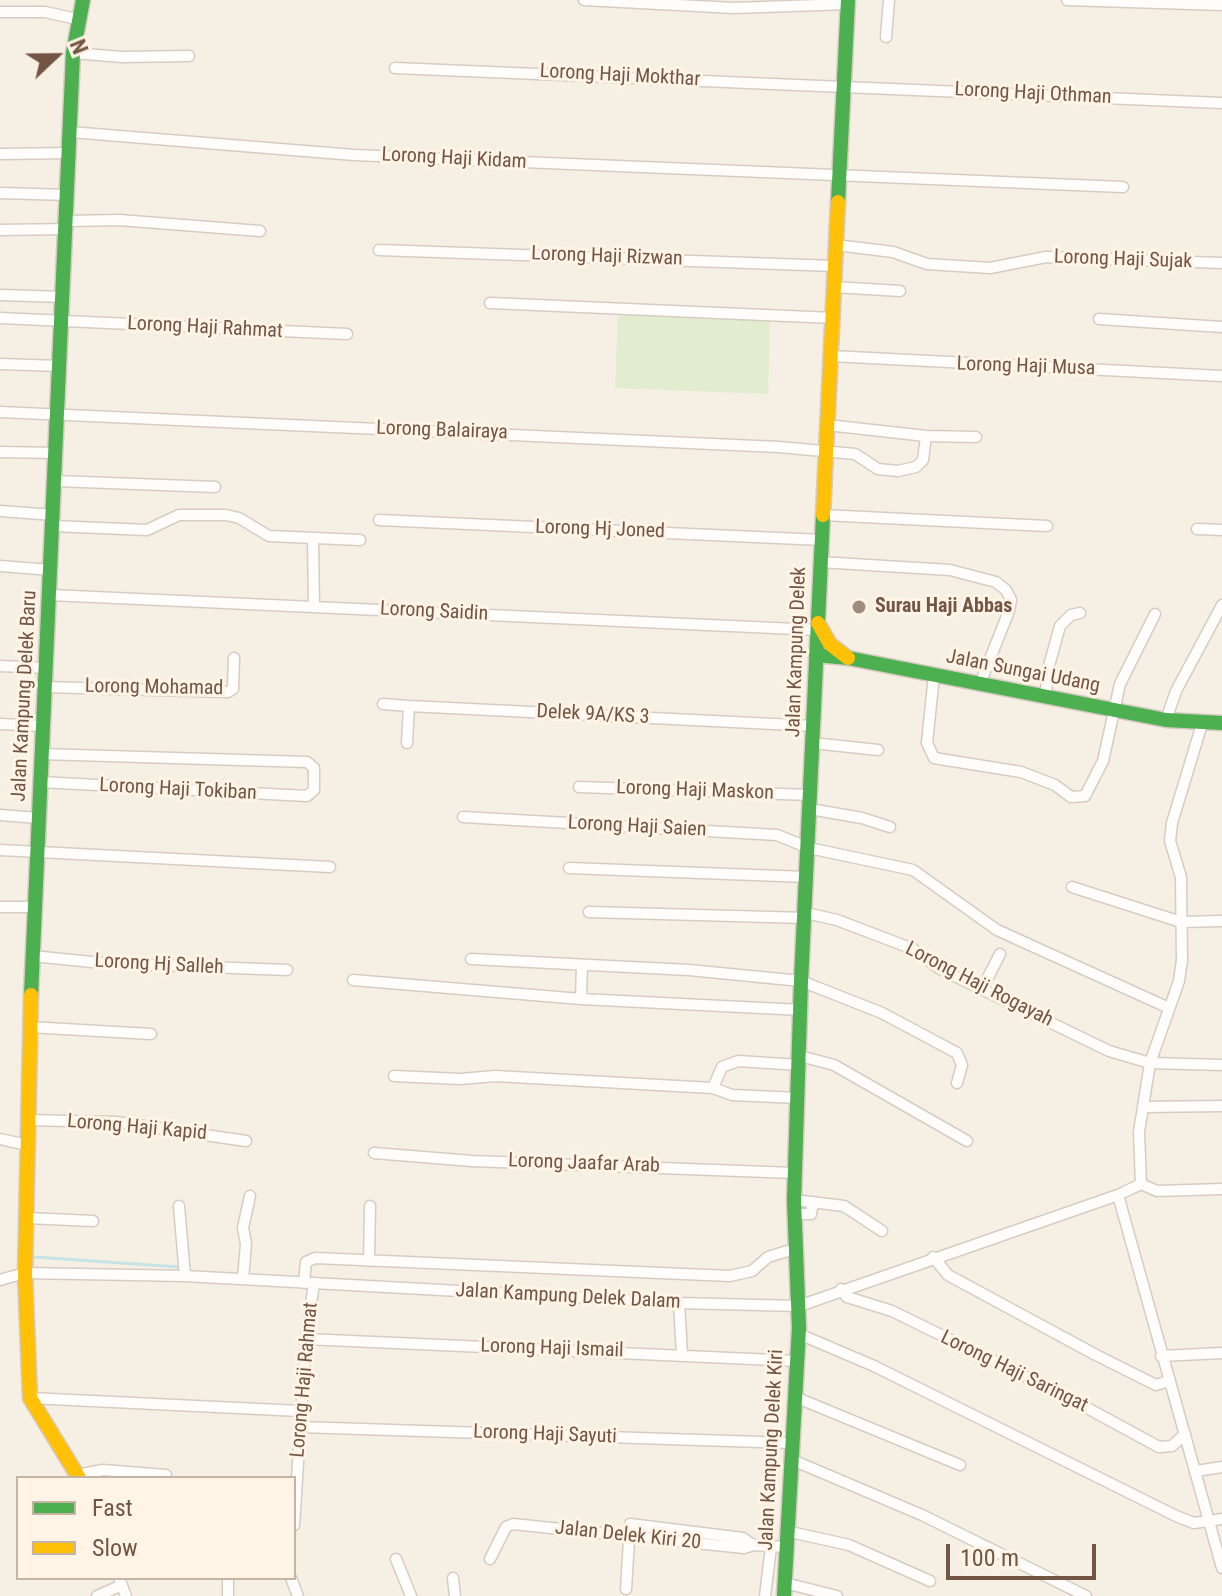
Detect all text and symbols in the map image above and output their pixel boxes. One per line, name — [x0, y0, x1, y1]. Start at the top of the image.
north arrow — [16, 16, 96, 96]
text: N — [65, 36, 93, 58]
street label: Lorong Haji Mokthar — [539, 60, 701, 92]
street label: Lorong Haji Othman — [954, 78, 1112, 110]
street label: Lorong Haji Kidam — [381, 143, 527, 175]
street label: Lorong Haji Rizwan — [531, 242, 683, 272]
street label: Lorong Haji Sujak — [1053, 246, 1193, 274]
street label: Lorong Haji Rahmat — [127, 312, 283, 344]
street label: Lorong Haji Musa — [956, 353, 1096, 381]
street label: Lorong Balairaya — [376, 417, 508, 445]
street label: Lorong Hj Joned — [535, 516, 665, 544]
street label: Jalan Kampung Delek — [782, 566, 812, 738]
street label: Jalan Kampung Delek Baru — [7, 590, 43, 802]
place label: Surau Haji Abbas — [875, 595, 1012, 619]
street label: Lorong Saidin — [379, 597, 489, 627]
marker: Surau Haji Abbas — [850, 598, 868, 616]
street label: Jalan Sungai Udang — [944, 645, 1102, 699]
street label: Lorong Mohamad — [85, 675, 223, 701]
street label: Delek 9A/KS 3 — [536, 700, 650, 730]
street label: Lorong Haji Tokiban — [99, 774, 257, 806]
street label: Lorong Haji Maskon — [616, 776, 774, 806]
street label: Lorong Haji Saien — [567, 811, 707, 843]
street label: Lorong Haji Rogayah — [901, 937, 1057, 1033]
street label: Lorong Hj Salleh — [94, 950, 224, 980]
street label: Lorong Haji Kapid — [66, 1110, 208, 1146]
street label: Lorong Jaafar Arab — [508, 1149, 660, 1179]
street label: Jalan Kampung Delek Dalam — [455, 1279, 681, 1315]
street label: Lorong Haji Rahmat — [286, 1301, 324, 1459]
street label: Lorong Haji Saringat — [936, 1326, 1092, 1418]
street label: Lorong Haji Ismail — [480, 1335, 624, 1363]
street label: Jalan Kampung Delek Kiri — [755, 1349, 789, 1551]
street label: Lorong Haji Sayuti — [473, 1421, 617, 1449]
legend — [16, 1476, 296, 1580]
text: Fast — [92, 1494, 133, 1522]
street label: Jalan Delek Kiri 20 — [554, 1516, 702, 1556]
scale bar — [950, 1528, 1100, 1578]
text: Slow — [92, 1534, 138, 1562]
text: 100 m — [960, 1544, 1019, 1572]

